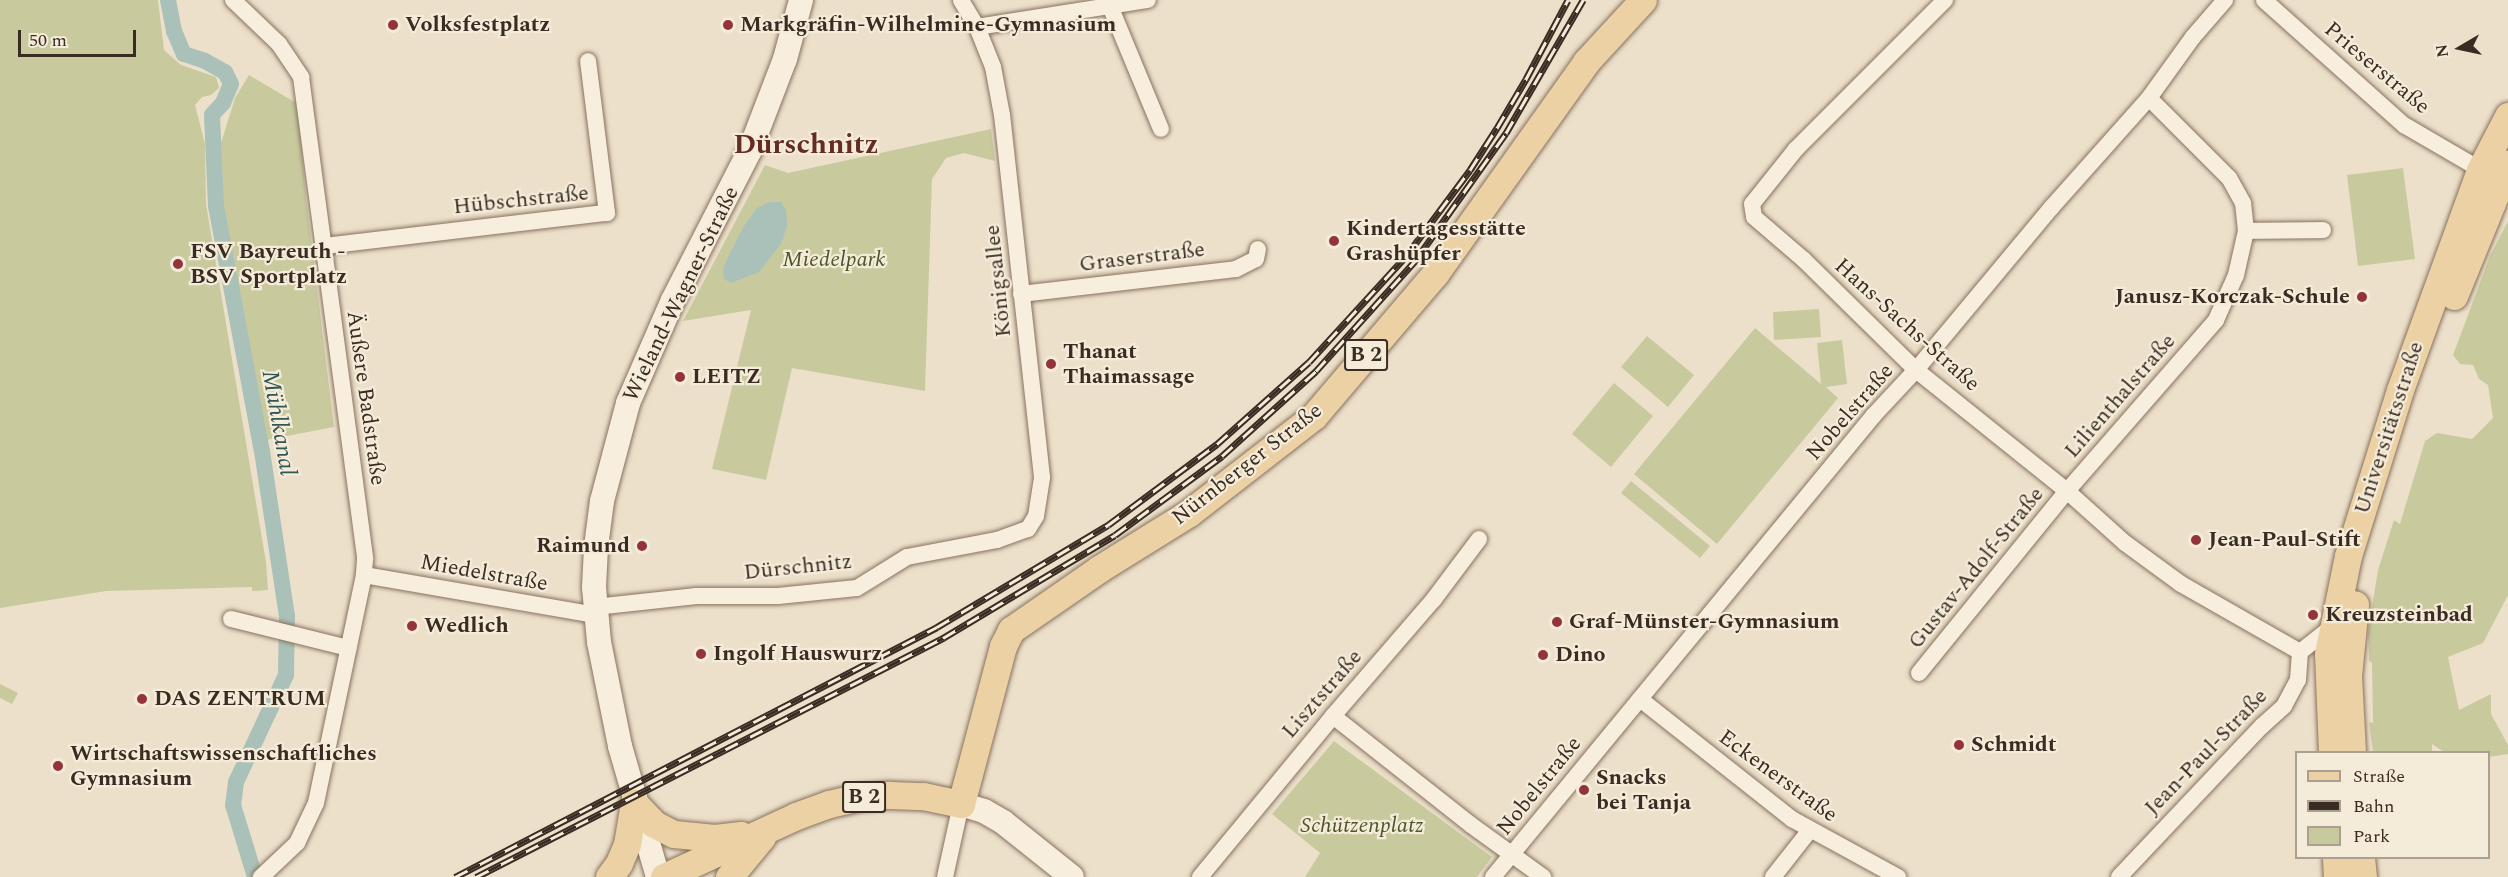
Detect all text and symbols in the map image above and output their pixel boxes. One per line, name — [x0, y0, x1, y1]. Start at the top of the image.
place label: Volksfestplatz — [405, 12, 550, 38]
place label: Markgräfin-Wilhelmine-Gymnasium — [740, 12, 1116, 38]
street label: Prieserstraße — [2319, 16, 2435, 120]
scale bar — [21, 18, 140, 56]
marker: Volksfestplatz — [386, 18, 400, 32]
marker: Markgräfin-Wilhelmine-Gymnasium — [721, 18, 735, 32]
north arrow — [2430, 18, 2490, 78]
text: 50 m — [29, 27, 67, 54]
text: N — [2429, 42, 2455, 59]
district label: Dürschnitz — [733, 128, 879, 162]
street label: Hübschstraße — [452, 180, 590, 220]
street label: Wieland-Wagner-Straße — [617, 182, 745, 406]
place label: Kindertagesstätte Grashüpfer — [1346, 215, 1526, 266]
street label: Königsallee — [979, 223, 1017, 339]
marker: Kindertagesstätte Grashüpfer — [1327, 234, 1341, 248]
street label: Graserstraße — [1078, 236, 1206, 278]
place label: FSV Bayreuth - BSV Sportplatz — [190, 238, 347, 290]
park label: Miedelpark — [782, 247, 886, 273]
street label: Hans-Sachs-Straße — [1829, 253, 1985, 397]
marker: FSV Bayreuth - BSV Sportplatz — [171, 257, 185, 271]
place label: Janusz-Korczak-Schule — [2115, 284, 2350, 310]
marker: Janusz-Korczak-Schule — [2355, 290, 2369, 304]
street label: Äußere Badstraße — [341, 309, 391, 487]
street label: Lilienthalstraße — [2059, 328, 2181, 464]
road number: B 2 — [1344, 337, 1388, 373]
place label: Thanat Thaimassage — [1063, 338, 1195, 390]
street label: Universitätsstraße — [2349, 338, 2429, 518]
marker: Thanat Thaimassage — [1044, 357, 1058, 371]
street label: Nobelstraße — [1801, 358, 1899, 466]
place label: LEITZ — [692, 364, 761, 390]
water label: Mühlkanal — [255, 368, 301, 478]
marker: LEITZ — [673, 370, 687, 384]
street label: Nürnberger Straße — [1167, 397, 1327, 531]
street label: Gustav-Adolf-Straße — [1903, 482, 2049, 654]
place label: Jean-Paul-Stift — [2208, 527, 2361, 553]
place label: Raimund — [536, 533, 630, 559]
marker: Jean-Paul-Stift — [2189, 533, 2203, 547]
marker: Raimund — [635, 539, 649, 553]
street label: Dürschnitz — [742, 548, 854, 586]
street label: Miedelstraße — [418, 549, 550, 597]
place label: Kreuzsteinbad — [2325, 602, 2473, 628]
marker: Kreuzsteinbad — [2306, 608, 2320, 622]
place label: Graf-Münster-Gymnasium — [1569, 609, 1840, 635]
place label: Wedlich — [424, 613, 509, 639]
marker: Graf-Münster-Gymnasium — [1550, 615, 1564, 629]
marker: Wedlich — [405, 619, 419, 633]
place label: Ingolf Hauswurz — [713, 641, 882, 667]
place label: Dino — [1555, 642, 1606, 668]
street label: Lisztstraße — [1276, 644, 1368, 744]
marker: Ingolf Hauswurz — [694, 647, 708, 661]
marker: Dino — [1536, 648, 1550, 662]
street label: Jean-Paul-Straße — [2139, 683, 2273, 821]
place label: DAS ZENTRUM — [154, 686, 326, 712]
marker: DAS ZENTRUM — [135, 692, 149, 706]
street label: Eckenerstraße — [1713, 724, 1843, 828]
street label: Nobelstraße — [1491, 731, 1587, 841]
place label: Schmidt — [1971, 732, 2056, 758]
marker: Schmidt — [1952, 738, 1966, 752]
place label: Wirtschaftswissenschaftliches Gymnasium — [70, 740, 377, 792]
legend — [2295, 751, 2490, 859]
marker: Wirtschaftswissenschaftliches Gymnasium — [51, 759, 65, 773]
text: Straße — [2353, 763, 2405, 790]
place label: Snacks bei Tanja — [1596, 764, 1691, 816]
road number: B 2 — [842, 779, 886, 815]
marker: Snacks bei Tanja — [1577, 783, 1591, 797]
text: Bahn — [2353, 793, 2395, 820]
park label: Schützenplatz — [1300, 813, 1424, 839]
text: Park — [2353, 823, 2390, 850]

